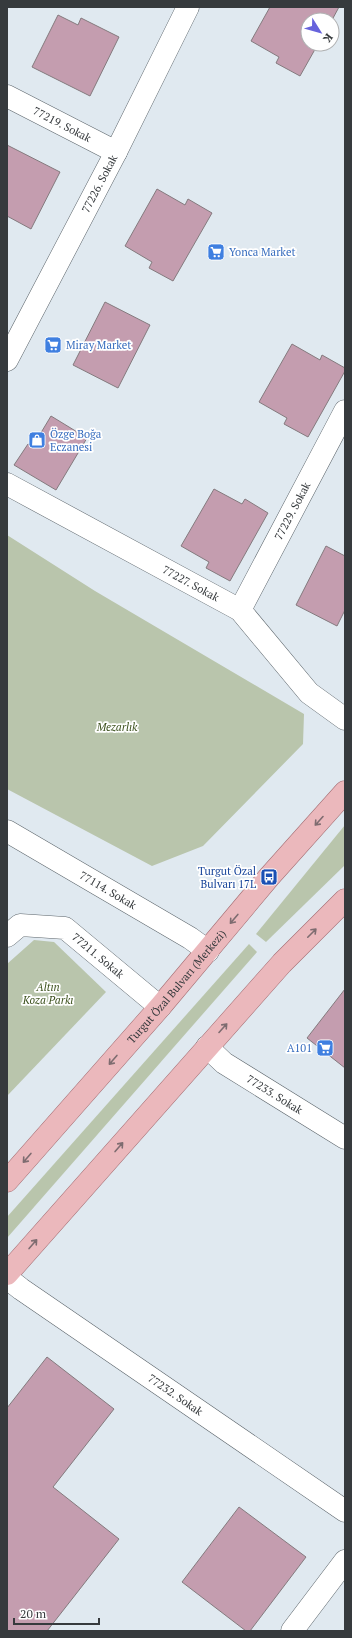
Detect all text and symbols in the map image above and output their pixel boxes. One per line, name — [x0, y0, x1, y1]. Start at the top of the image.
north arrow — [300, 12, 340, 52]
text: K — [320, 31, 336, 46]
street label: 77219. Sokak — [31, 104, 94, 145]
street label: 77226. Sokak — [78, 152, 120, 215]
supermarket icon: Yonca Market — [206, 242, 226, 262]
place label: Yonca Market — [229, 245, 296, 259]
supermarket icon: Miray Market — [43, 335, 63, 355]
place label: Miray Market — [66, 338, 131, 352]
place label: Özge Boğa Eczanesi — [50, 427, 102, 454]
shop icon: Özge Boğa Eczanesi — [27, 430, 47, 450]
street label: 77229. Sokak — [271, 479, 313, 542]
street label: 77227. Sokak — [160, 562, 222, 605]
park label: Mezarlık — [96, 720, 138, 734]
one-way arrow — [314, 816, 324, 826]
place label: Turgut Özal Bulvarı 17L — [198, 864, 256, 891]
bus stop icon: Turgut Özal Bulvarı 17L — [259, 867, 279, 887]
street label: 77114. Sokak — [77, 868, 139, 912]
one-way arrow — [229, 913, 238, 924]
street label: Turgut Özal Bulvarı (Merkezi) — [124, 927, 229, 1046]
one-way arrow — [307, 928, 317, 938]
street label: 77211. Sokak — [69, 930, 127, 981]
park label: Altın Koza Parkı — [22, 980, 73, 1007]
one-way arrow — [219, 1023, 228, 1034]
supermarket icon: A101 — [315, 1038, 335, 1058]
place label: A101 — [287, 1041, 312, 1055]
one-way arrow — [109, 1055, 118, 1065]
street label: 77233. Sokak — [244, 1072, 306, 1117]
one-way arrow — [114, 1142, 123, 1152]
one-way arrow — [23, 1153, 32, 1163]
one-way arrow — [28, 1239, 37, 1250]
street label: 77232. Sokak — [145, 1371, 206, 1419]
scale bar — [14, 1600, 99, 1626]
text: 20 m — [20, 1606, 47, 1621]

